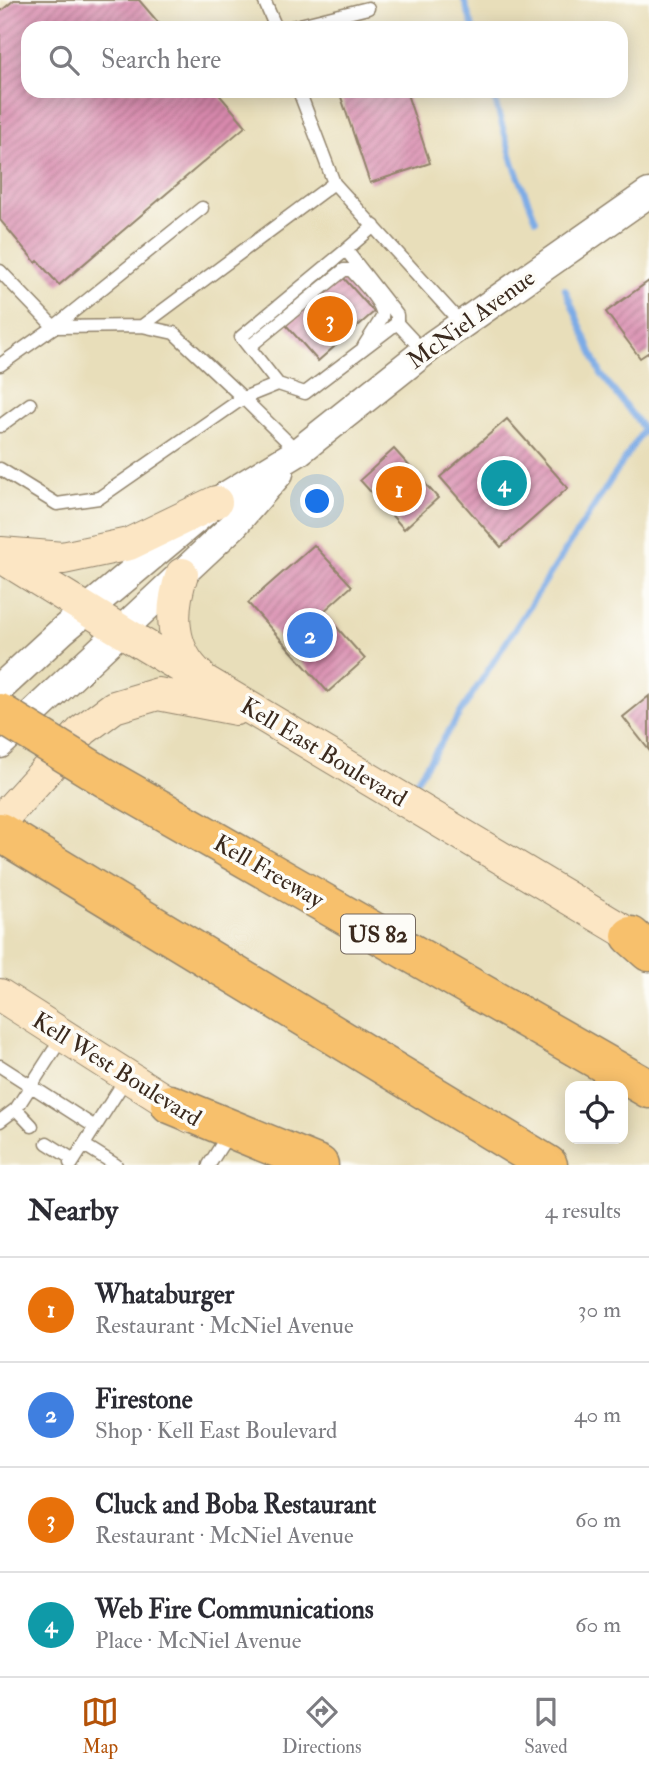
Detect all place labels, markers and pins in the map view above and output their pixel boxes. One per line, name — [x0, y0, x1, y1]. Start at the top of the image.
pin: 3 — [307, 293, 353, 345]
pin: 4 — [481, 457, 527, 509]
pin: 1 — [376, 463, 422, 515]
pin: 2 — [287, 609, 333, 661]

